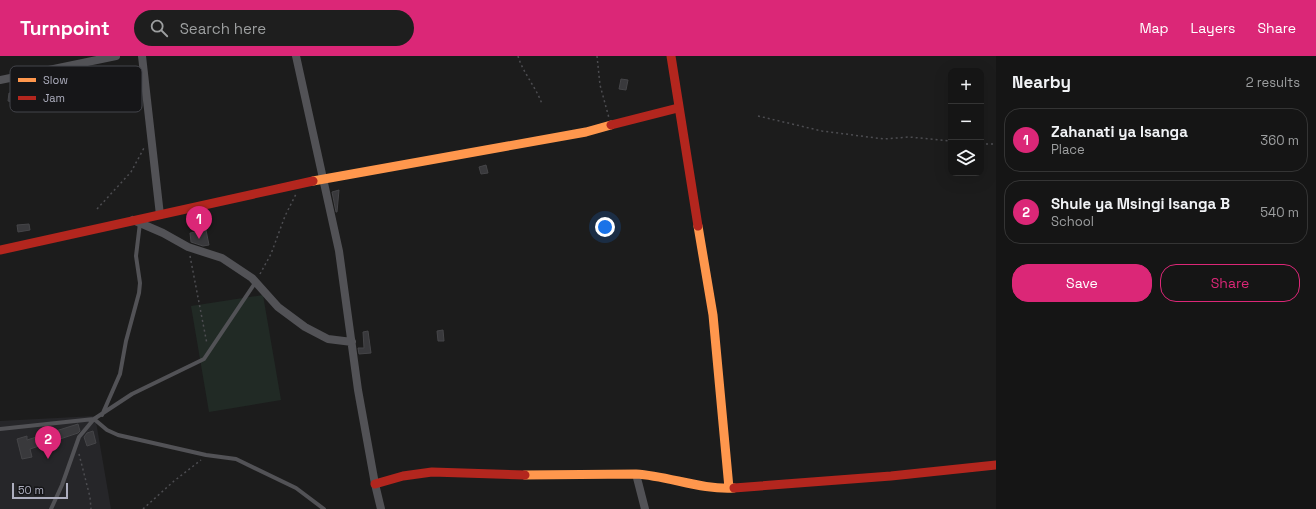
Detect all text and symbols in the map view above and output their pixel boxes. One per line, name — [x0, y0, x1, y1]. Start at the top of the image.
search box — [134, 10, 414, 46]
text: Turnpoint — [20, 16, 110, 41]
icon: search — [148, 17, 170, 39]
text: Search here — [180, 19, 266, 38]
text: Map — [1139, 19, 1169, 37]
text: Layers — [1191, 19, 1235, 37]
text: Share — [1257, 19, 1296, 37]
legend — [10, 66, 142, 112]
map controls — [948, 68, 984, 176]
button: + — [948, 68, 984, 104]
text: Nearby — [1012, 71, 1071, 93]
text: Slow — [43, 73, 68, 87]
text: 2 results — [1246, 74, 1300, 91]
text: Jam — [43, 91, 65, 105]
button: − — [948, 104, 984, 140]
text: Zahanati ya Isanga — [1051, 122, 1188, 141]
text: 1 — [1023, 132, 1029, 149]
text: 360 m — [1260, 132, 1299, 149]
button: layers — [948, 140, 984, 176]
text: Place — [1051, 141, 1085, 158]
text: Shule ya Msingi Isanga B — [1051, 194, 1230, 213]
text: 2 — [1022, 204, 1030, 221]
text: 540 m — [1260, 204, 1299, 221]
pin: 1 — [186, 206, 212, 239]
text: School — [1051, 213, 1094, 230]
your location — [595, 217, 615, 237]
button: Save — [1012, 264, 1152, 302]
button: Share — [1160, 264, 1300, 302]
pin: 2 — [35, 426, 61, 459]
scale bar — [12, 481, 68, 500]
text: 50 m — [18, 483, 44, 497]

